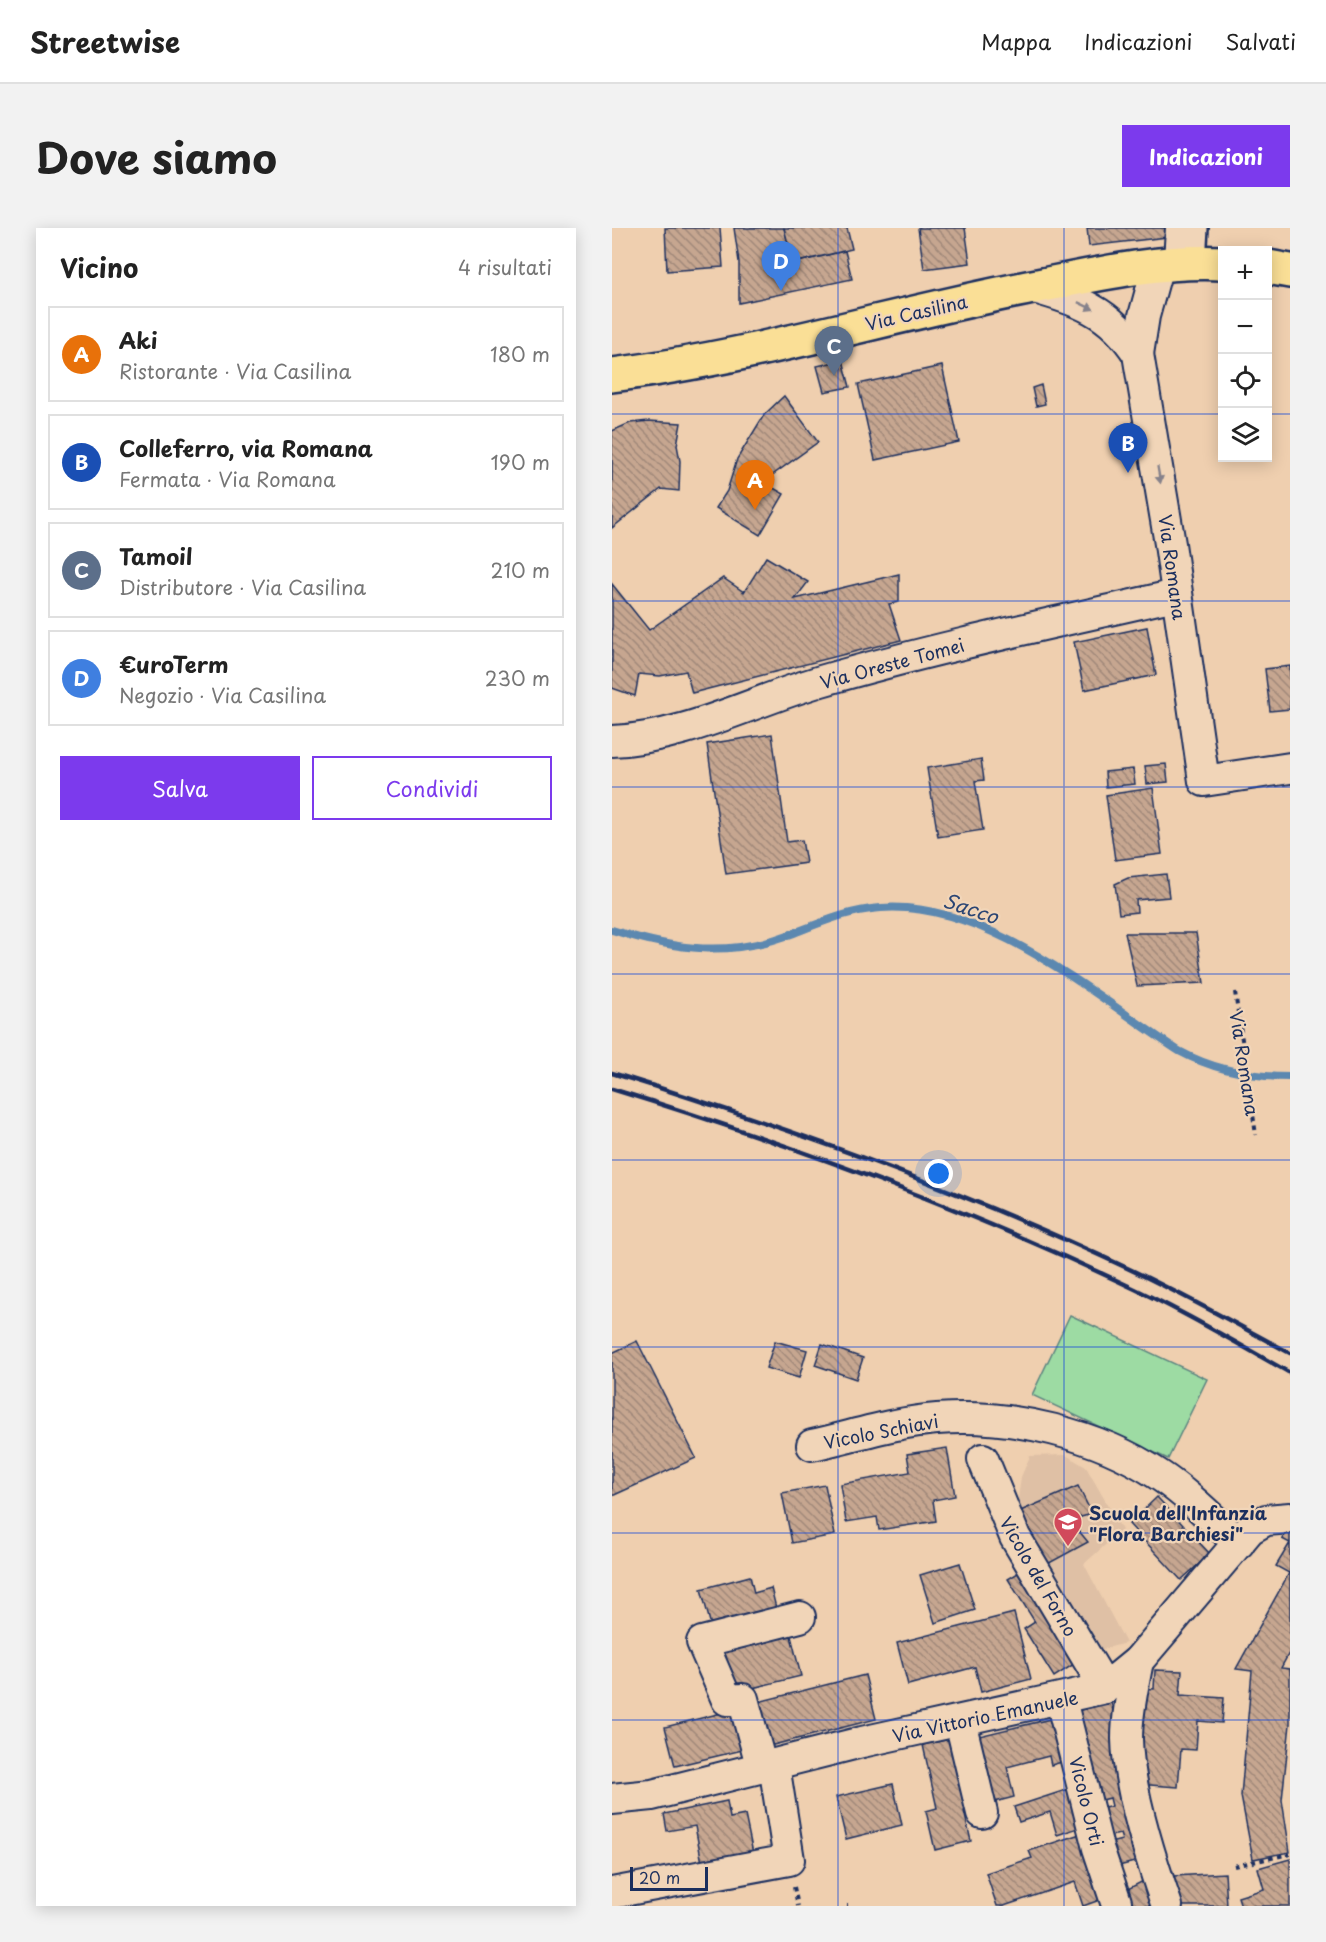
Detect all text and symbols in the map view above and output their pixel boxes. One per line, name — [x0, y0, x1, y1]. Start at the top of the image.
text: Streetwise — [30, 20, 180, 63]
text: Mappa — [981, 25, 1051, 57]
text: Indicazioni — [1084, 25, 1192, 57]
text: Salvati — [1225, 25, 1296, 57]
text: Dove siamo — [36, 125, 277, 188]
button: Indicazioni — [1122, 125, 1290, 187]
pin: D — [762, 242, 800, 291]
map controls — [1218, 246, 1272, 462]
button: + — [1218, 246, 1272, 300]
text: Vicino — [60, 248, 138, 287]
text: 4 risultati — [458, 252, 552, 282]
street label: Via Casilina — [862, 287, 970, 337]
button: − — [1218, 300, 1272, 354]
one-way arrow — [1078, 301, 1095, 310]
text: Aki — [119, 323, 158, 356]
pin: C — [814, 326, 854, 376]
text: A — [74, 339, 89, 369]
text: 180 m — [490, 339, 550, 369]
button: locate — [1218, 354, 1272, 408]
text: Ristorante · Via Casilina — [119, 356, 351, 386]
button: layers — [1218, 408, 1272, 462]
pin: B — [1108, 424, 1148, 473]
text: Colleferro, via Romana — [119, 431, 373, 464]
text: B — [75, 447, 88, 477]
text: 190 m — [491, 447, 550, 477]
pin: A — [736, 460, 774, 510]
text: Fermata · Via Romana — [119, 464, 336, 494]
one-way arrow — [1155, 466, 1164, 485]
street label: Via Romana — [1152, 513, 1194, 622]
text: Tamoil — [119, 539, 193, 572]
text: C — [74, 555, 89, 585]
text: 210 m — [491, 555, 550, 585]
text: Distributore · Via Casilina — [119, 572, 366, 602]
street label: Via Oreste Tomei — [817, 631, 967, 695]
text: €uroTerm — [119, 647, 229, 680]
text: D — [74, 663, 89, 693]
text: 230 m — [485, 663, 550, 693]
text: Negozio · Via Casilina — [119, 680, 326, 710]
button: Salva — [60, 756, 300, 820]
button: Condividi — [312, 756, 552, 820]
water label: Sacco — [940, 885, 1003, 932]
street label: Via Romana — [1223, 1008, 1267, 1118]
your location — [924, 1159, 953, 1188]
street label: Vicolo Schiavi — [821, 1407, 941, 1455]
place label: Scuola dell'Infanzia "Flora Barchiesi" — [1089, 1499, 1268, 1547]
school or university icon: Scuola dell'Infanzia "Flora Barchiesi" — [1052, 1506, 1084, 1548]
street label: Vicolo del Forno — [994, 1511, 1084, 1641]
street label: Via Vittorio Emanuele — [890, 1683, 1081, 1749]
street label: Vicolo Orti — [1063, 1753, 1111, 1849]
scale bar — [630, 1864, 708, 1892]
text: 20 m — [639, 1865, 680, 1889]

